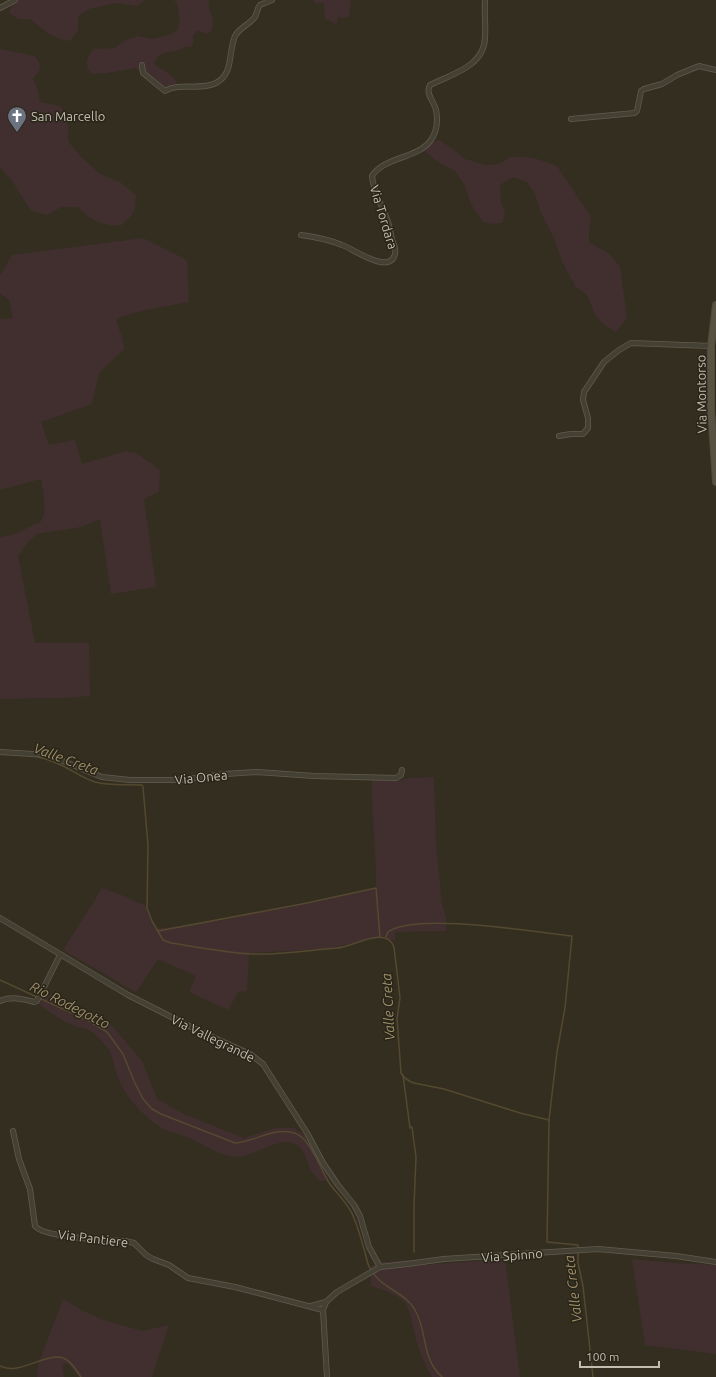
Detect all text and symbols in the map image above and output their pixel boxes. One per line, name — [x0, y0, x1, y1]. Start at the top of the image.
church icon: San Marcello — [6, 105, 28, 133]
place label: San Marcello — [31, 109, 105, 123]
street label: Via Tordara — [368, 183, 400, 251]
street label: Via Montorso — [693, 355, 709, 433]
water label: Valle Creta — [31, 740, 101, 778]
street label: Via Onea — [174, 767, 228, 787]
water label: Valle Creta — [378, 972, 398, 1041]
water label: Rio Rodegotto — [27, 978, 113, 1032]
street label: Via Vallegrande — [169, 1012, 257, 1064]
street label: Via Pantiere — [57, 1227, 129, 1249]
street label: Via Spinno — [481, 1246, 543, 1264]
water label: Valle Creta — [561, 1254, 585, 1324]
scale bar — [580, 1343, 659, 1369]
text: 100 m — [586, 1350, 619, 1363]

